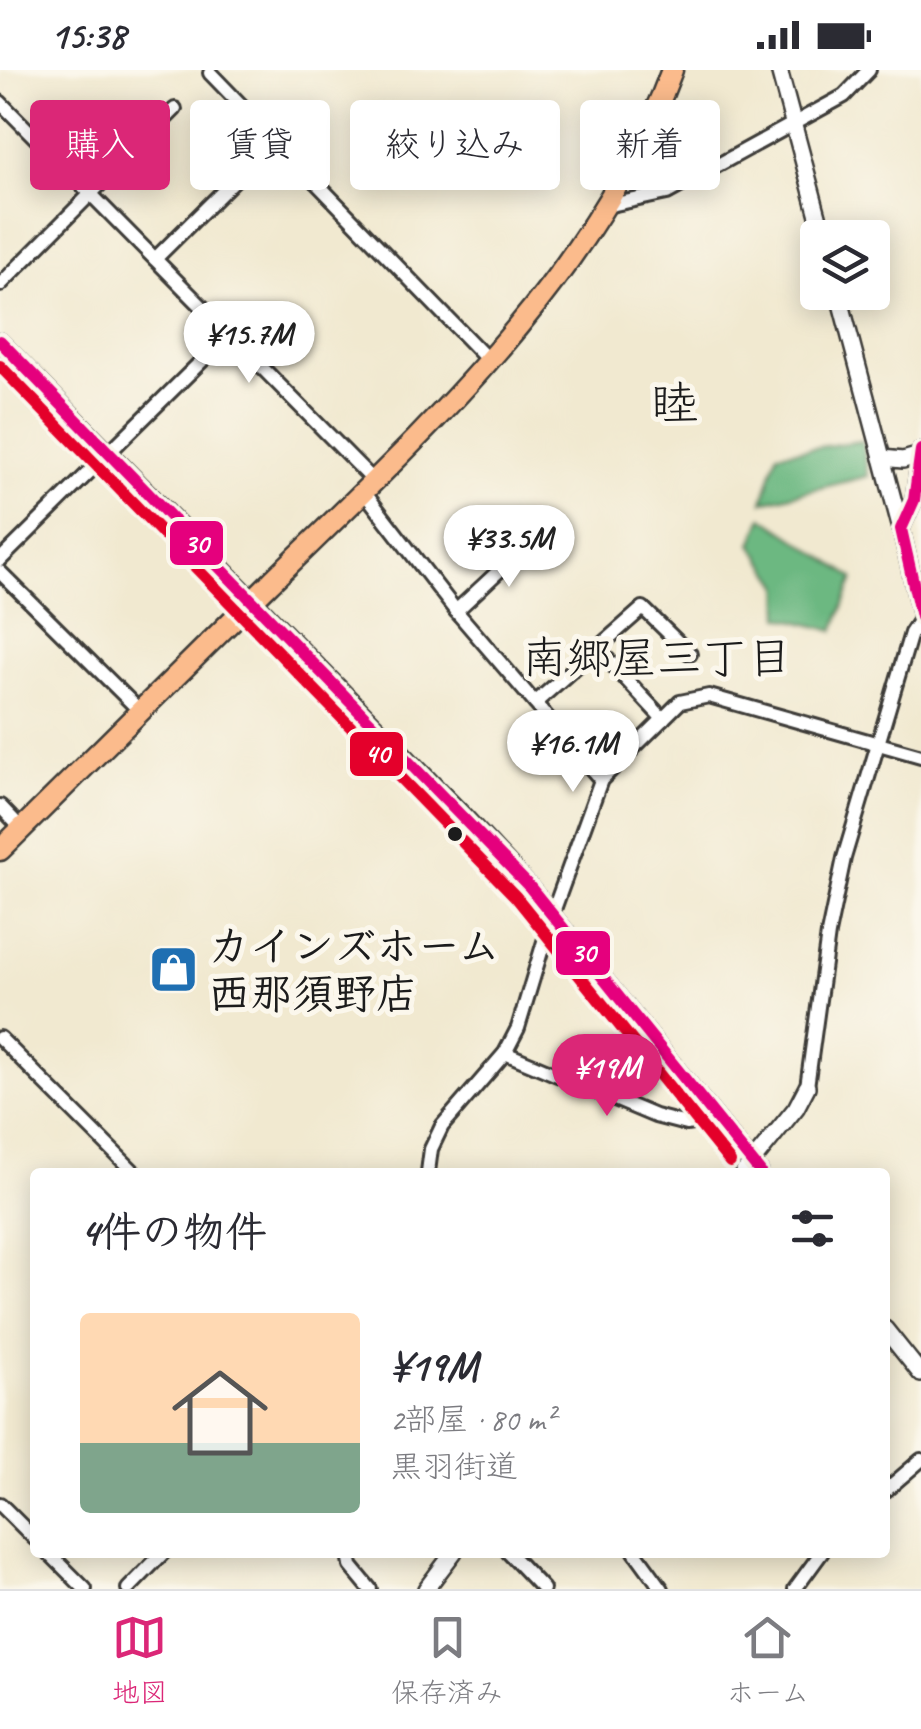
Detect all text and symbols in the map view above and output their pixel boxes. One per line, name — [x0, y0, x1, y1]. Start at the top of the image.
text: 15:38 — [50, 12, 125, 59]
chip: 購入 — [30, 100, 170, 190]
chip: 賃貸 — [190, 100, 330, 190]
chip: 絞り込み — [350, 100, 560, 190]
chip: 新着 — [580, 100, 720, 190]
map controls — [800, 220, 890, 310]
button: layers — [800, 220, 890, 310]
pin: ¥15.7M — [168, 301, 330, 386]
text: ¥15.7M — [206, 313, 292, 354]
district label: 睦 — [650, 373, 698, 433]
pin: ¥33.5M — [428, 505, 590, 590]
text: ¥33.5M — [466, 517, 552, 558]
line badge: 30 — [168, 519, 225, 567]
text: 30 — [183, 526, 212, 561]
district label: 南郷屋三丁目 — [522, 630, 792, 687]
pin: ¥16.1M — [492, 710, 654, 795]
text: ¥16.1M — [529, 722, 617, 763]
line badge: 40 — [348, 730, 405, 778]
text: 40 — [364, 736, 393, 771]
unlabelled marker — [445, 824, 465, 844]
place label: カインズホーム 西那須野店 — [208, 920, 500, 1021]
line badge: 30 — [554, 929, 612, 977]
text: 30 — [570, 935, 599, 970]
shop icon: カインズホーム 西那須野店 — [147, 944, 199, 996]
pin: ¥19M — [548, 1034, 666, 1119]
text: ¥19M — [574, 1046, 640, 1087]
icon: filters — [785, 1201, 840, 1256]
text: 4件の物件 — [80, 1206, 267, 1259]
text: ¥19M — [390, 1340, 477, 1393]
icon: home — [160, 1353, 280, 1473]
text: 2部屋 · 80 m² — [390, 1399, 555, 1440]
text: 黒羽街道 — [390, 1446, 518, 1487]
tab: 地図 — [112, 1610, 168, 1710]
tab: 保存済み — [391, 1610, 503, 1710]
tab: ホーム — [726, 1610, 809, 1710]

